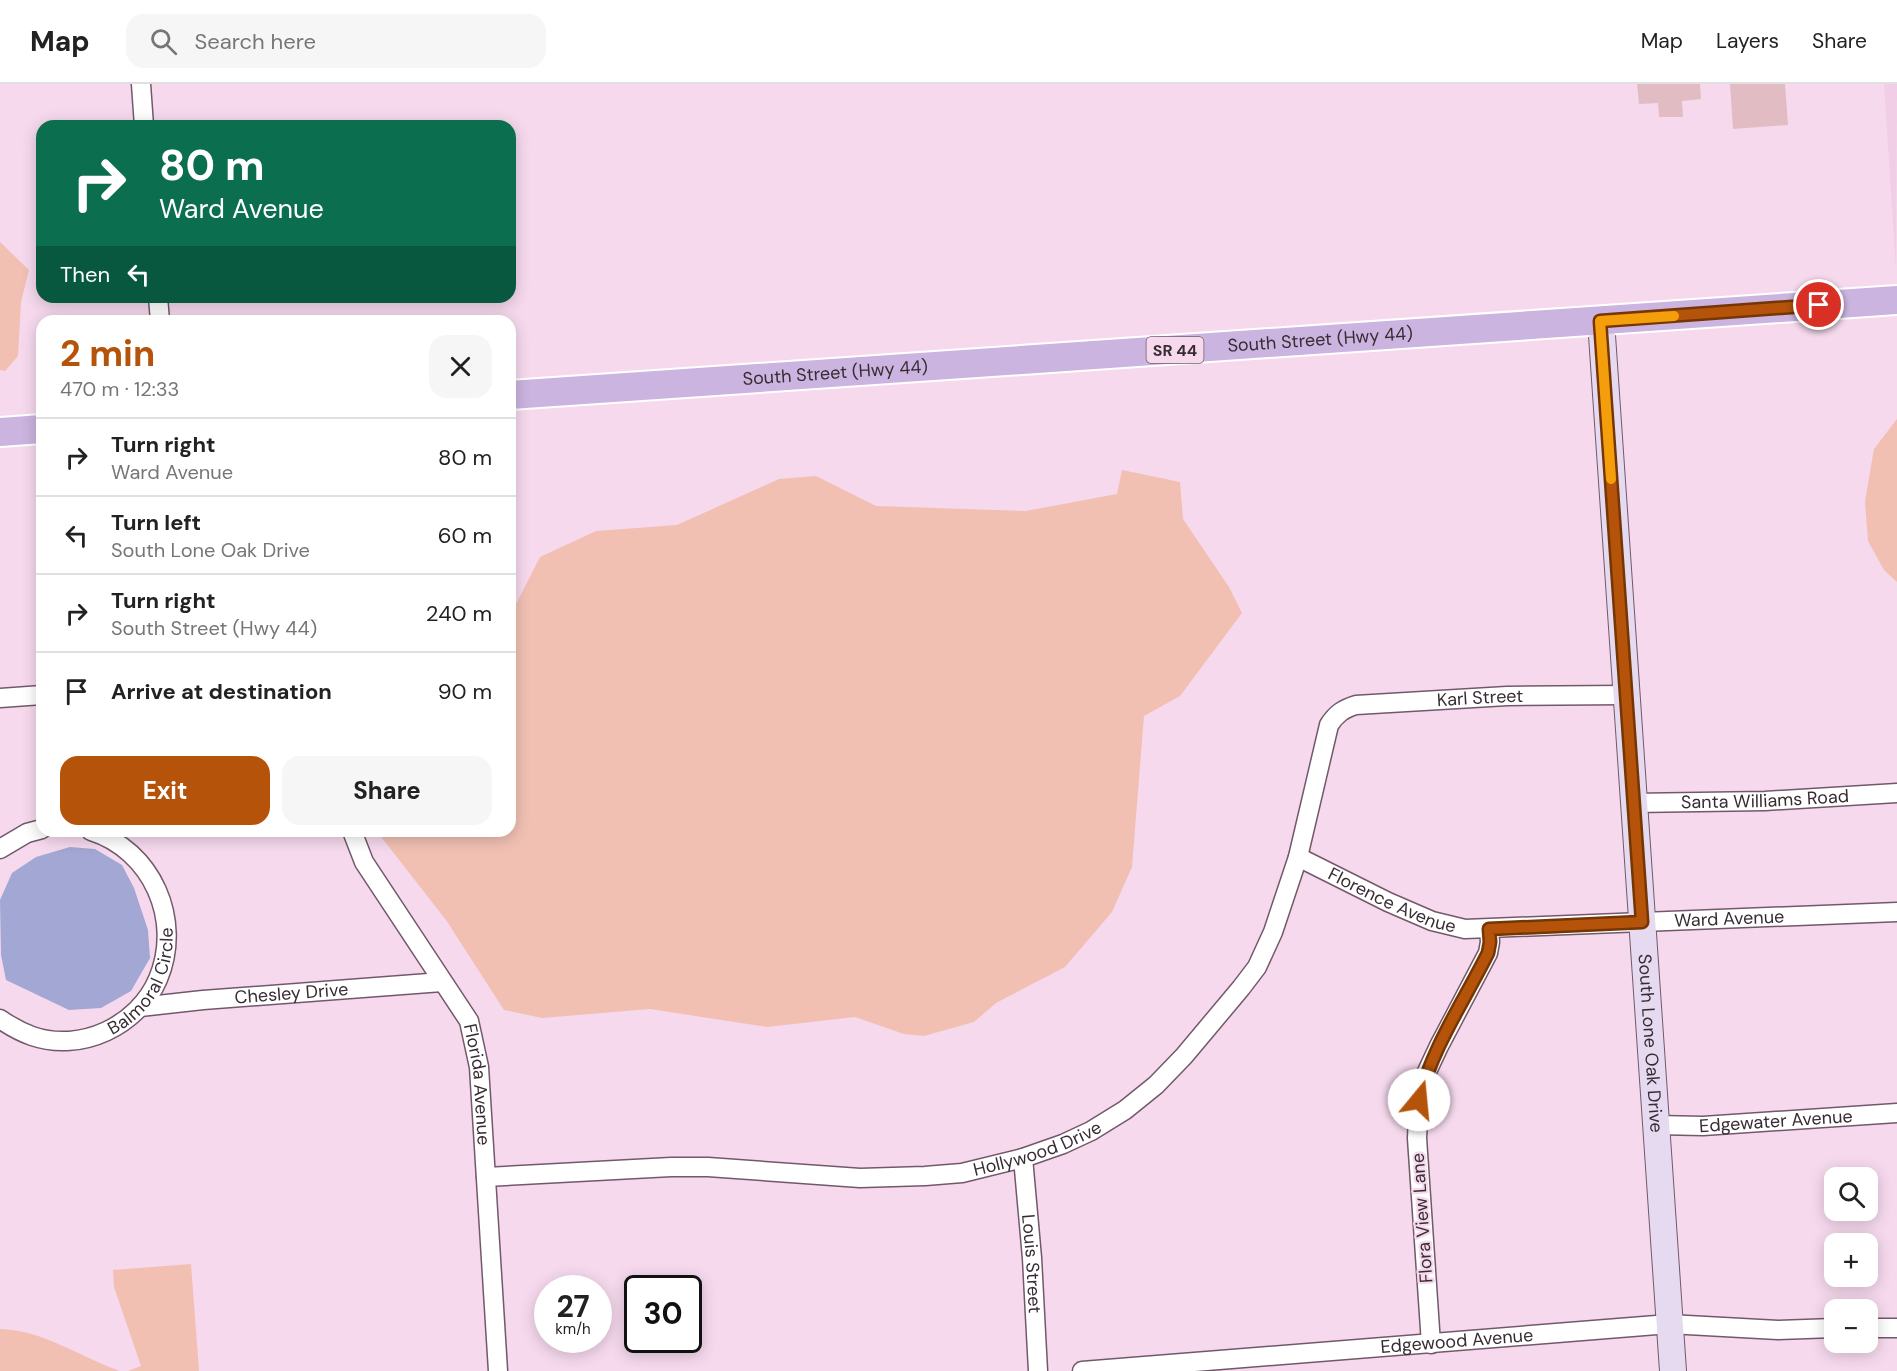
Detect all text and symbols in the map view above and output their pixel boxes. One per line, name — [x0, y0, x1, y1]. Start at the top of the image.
search box — [126, 14, 546, 68]
text: Map — [30, 23, 90, 60]
icon: search — [147, 25, 180, 58]
text: Search here — [195, 27, 316, 56]
text: Map — [1641, 27, 1683, 55]
text: Layers — [1716, 27, 1779, 55]
text: Share — [1812, 27, 1867, 55]
text: 80 m — [159, 138, 265, 193]
icon: right — [60, 144, 138, 222]
text: Ward Avenue — [159, 191, 324, 226]
icon: left — [122, 258, 155, 291]
text: Then — [60, 260, 110, 289]
pin — [1793, 279, 1844, 330]
icon: arrive — [1802, 288, 1835, 321]
street label: South Street (Hwy 44) — [1227, 321, 1414, 358]
text: 2 min — [60, 330, 155, 377]
button: close — [429, 335, 492, 398]
road number: SR 44 — [1146, 337, 1204, 363]
street label: South Street (Hwy 44) — [742, 354, 929, 391]
text: 470 m · 12:33 — [60, 376, 179, 402]
text: Turn right — [111, 430, 216, 459]
icon: right — [60, 441, 93, 474]
text: 80 m — [438, 443, 492, 472]
text: Ward Avenue — [111, 459, 233, 485]
text: Turn left — [111, 508, 201, 537]
icon: left — [60, 519, 93, 552]
text: 60 m — [438, 521, 492, 550]
text: South Lone Oak Drive — [111, 537, 310, 563]
text: Turn right — [111, 586, 216, 615]
icon: right — [60, 597, 93, 630]
text: 240 m — [426, 599, 492, 628]
text: South Street (Hwy 44) — [111, 615, 317, 641]
icon: arrive — [60, 675, 93, 708]
text: Arrive at destination — [111, 677, 332, 706]
text: 90 m — [438, 677, 492, 706]
street label: Karl Street — [1436, 684, 1523, 712]
button: Exit — [60, 756, 270, 825]
button: Share — [282, 756, 492, 825]
street label: Santa Williams Road — [1681, 784, 1850, 814]
street label: Florence Avenue — [1324, 862, 1458, 938]
street label: Ward Avenue — [1674, 904, 1785, 933]
street label: Balmoral Circle — [103, 927, 179, 1041]
street label: South Lone Oak Drive — [1632, 953, 1669, 1133]
street label: Chesley Drive — [234, 977, 349, 1010]
street label: Florida Avenue — [458, 1021, 496, 1146]
position arrow — [1387, 1068, 1451, 1132]
street label: Edgewater Avenue — [1698, 1104, 1853, 1138]
street label: Hollywood Drive — [971, 1115, 1106, 1182]
street label: Flora View Lane — [1405, 1152, 1439, 1284]
map controls — [1824, 1167, 1878, 1353]
button: search — [1824, 1167, 1878, 1221]
street label: Louis Street — [1016, 1213, 1047, 1314]
button: + — [1824, 1233, 1878, 1287]
speed limit sign: 30 — [624, 1275, 702, 1353]
text: 27 — [556, 1287, 590, 1326]
button: − — [1824, 1299, 1878, 1353]
text: km/h — [555, 1319, 591, 1339]
street label: Edgewood Avenue — [1380, 1323, 1534, 1359]

